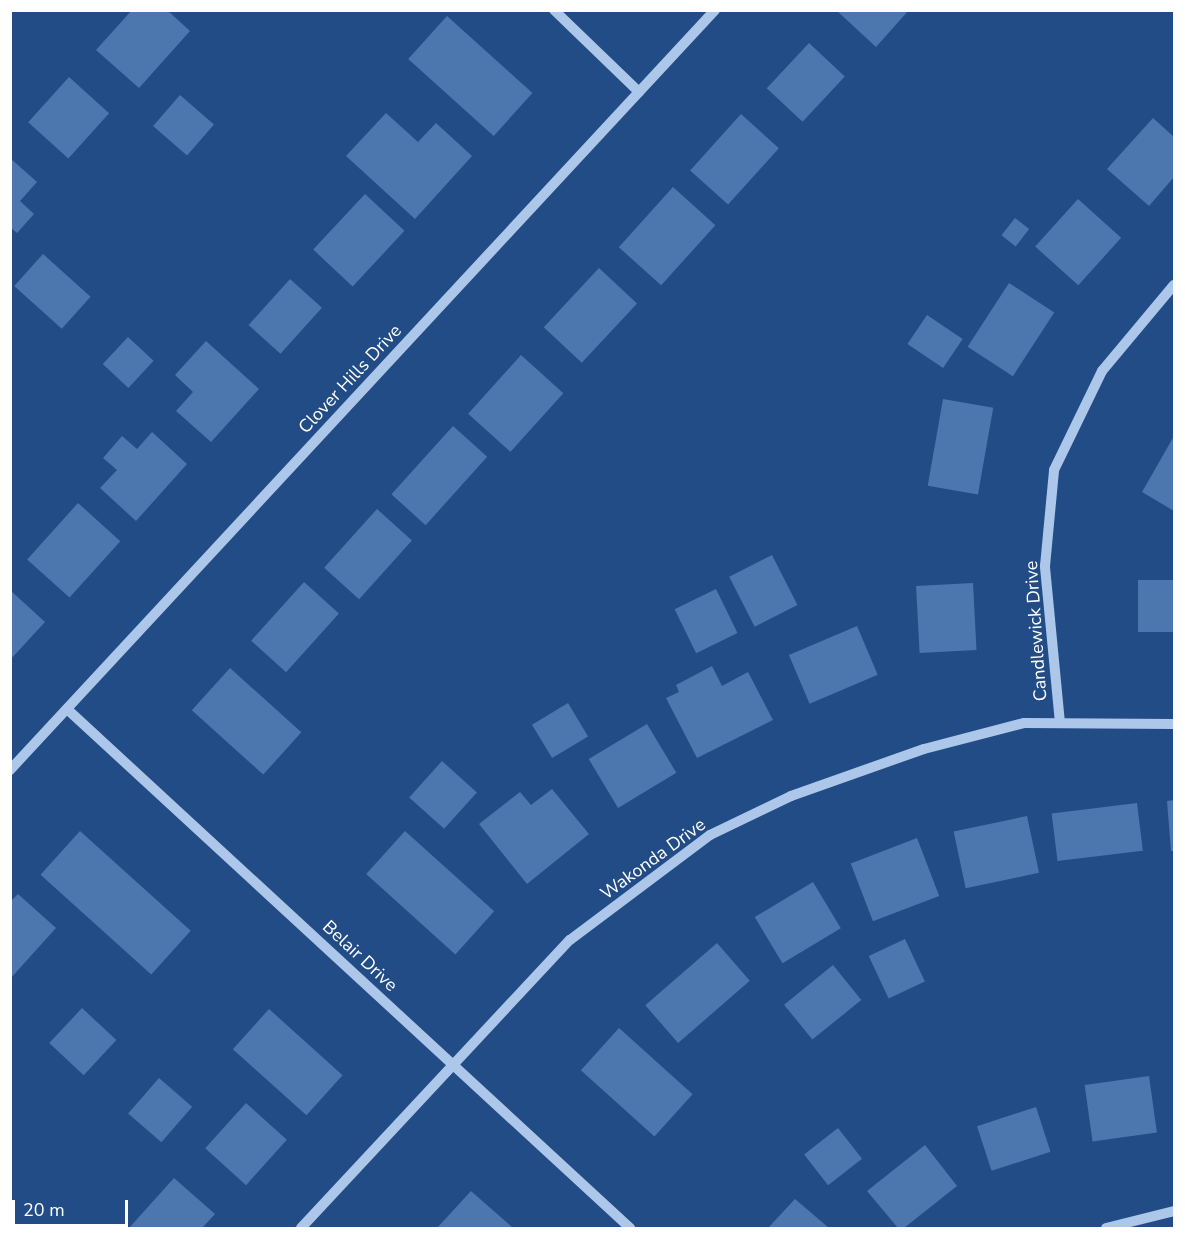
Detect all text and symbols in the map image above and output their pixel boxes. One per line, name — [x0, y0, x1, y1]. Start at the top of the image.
street label: Clover Hills Drive — [294, 320, 406, 438]
street label: Candlewick Drive — [1020, 560, 1052, 702]
street label: Wakonda Drive — [596, 814, 710, 904]
street label: Belair Drive — [318, 916, 402, 996]
scale bar — [15, 1188, 130, 1226]
text: 20 m — [23, 1198, 65, 1222]

